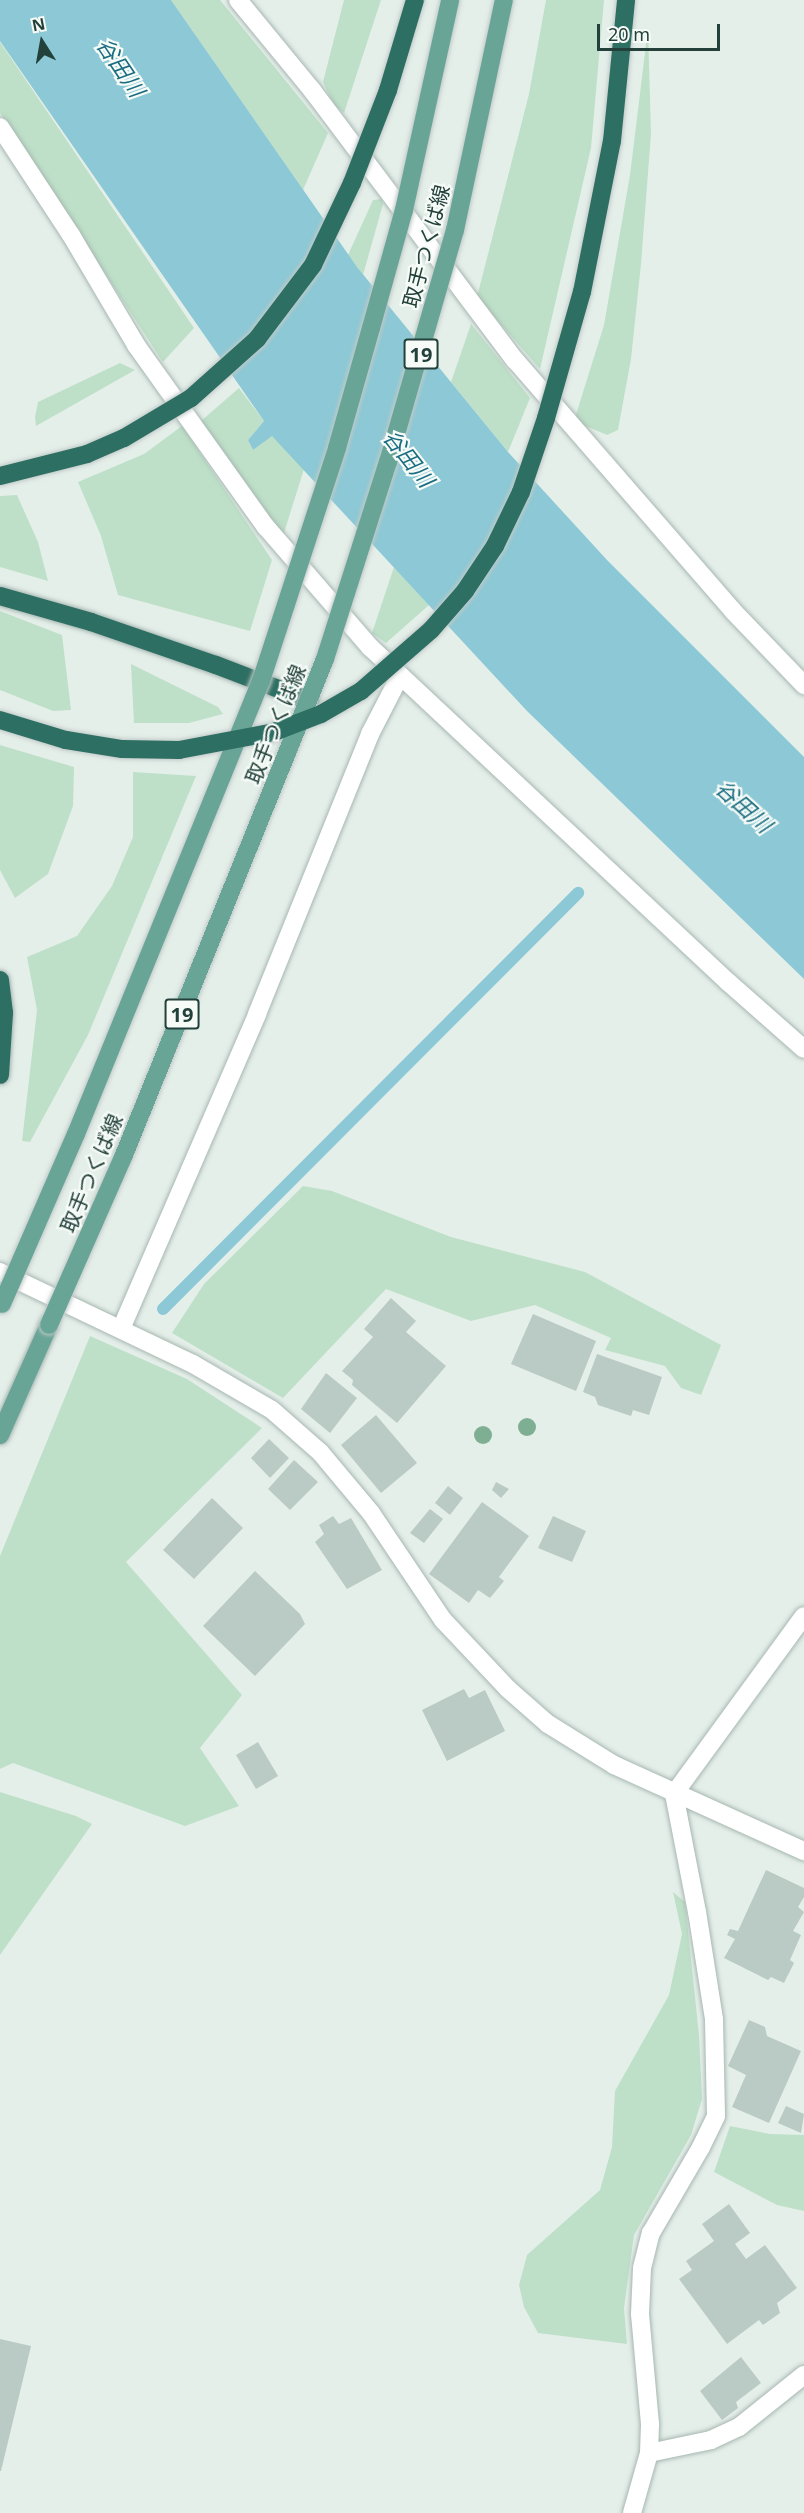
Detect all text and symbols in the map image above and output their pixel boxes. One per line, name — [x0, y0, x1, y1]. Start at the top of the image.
north arrow — [12, 12, 72, 72]
text: N — [30, 12, 47, 36]
scale bar — [600, 12, 723, 50]
text: 20 m — [608, 22, 650, 46]
water label: 谷田川 — [92, 32, 150, 102]
street label: 取手つくば線 — [398, 182, 454, 310]
road number: 19 — [403, 337, 439, 371]
water label: 谷田川 — [378, 424, 440, 492]
street label: 取手つくば線 — [240, 661, 310, 787]
water label: 谷田川 — [711, 774, 777, 838]
road number: 19 — [164, 997, 200, 1031]
street label: 取手つくば線 — [55, 1110, 127, 1236]

